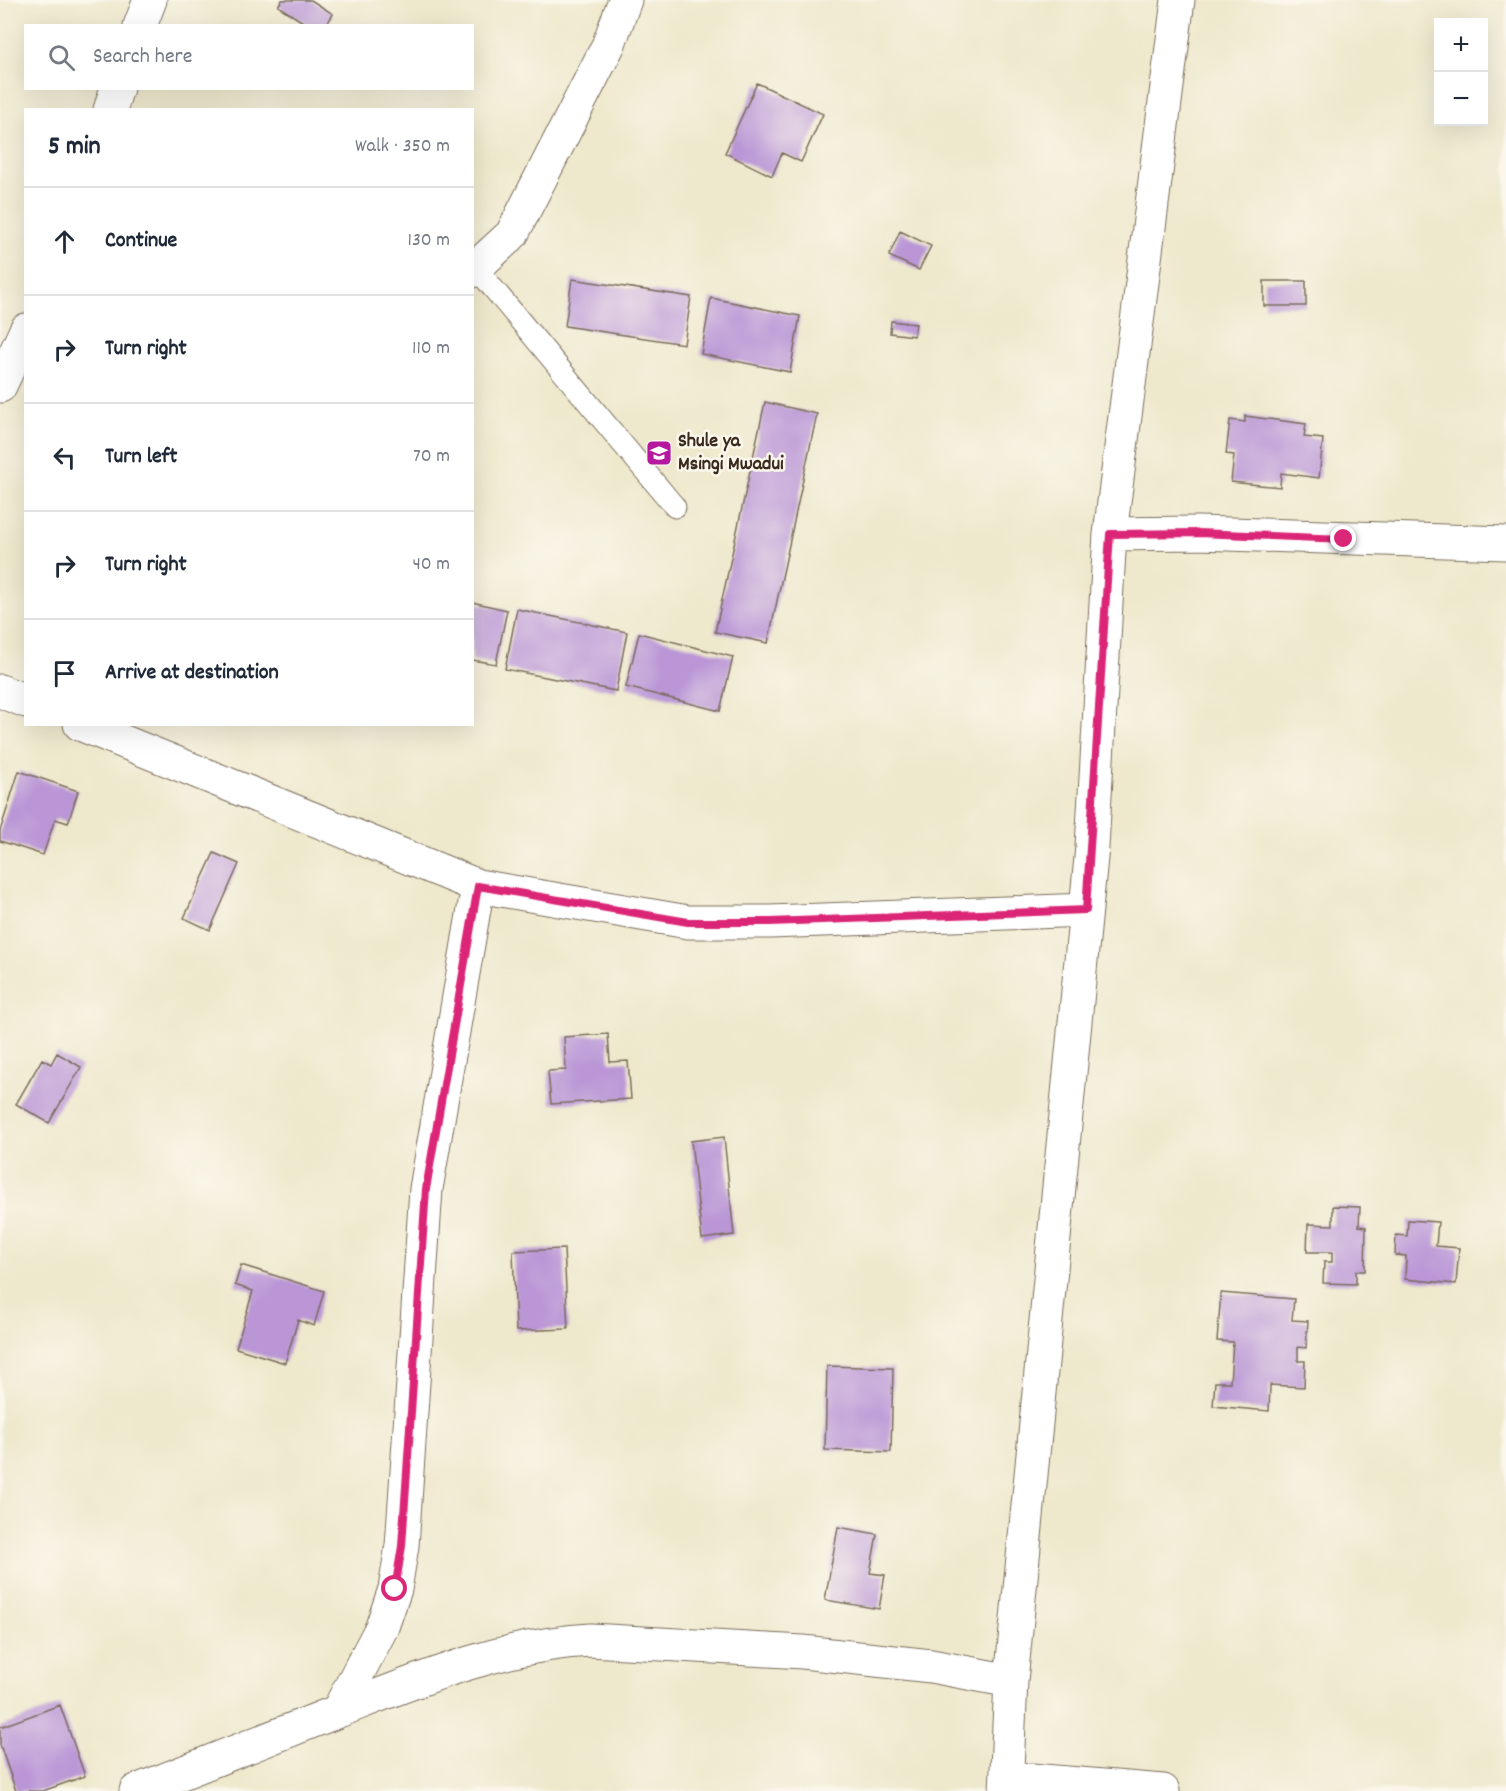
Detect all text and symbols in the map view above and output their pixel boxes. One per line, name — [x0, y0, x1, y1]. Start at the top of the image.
map controls — [1434, 18, 1488, 126]
button: + — [1434, 18, 1488, 72]
search box — [24, 24, 474, 90]
icon: search — [45, 41, 78, 74]
text: Search here — [93, 42, 192, 73]
button: − — [1434, 72, 1488, 126]
text: 5 min — [48, 129, 101, 166]
text: Walk · 350 m — [355, 133, 450, 161]
icon: ahead — [48, 225, 81, 258]
text: Continue — [105, 226, 177, 257]
text: 130 m — [408, 227, 450, 255]
icon: right — [48, 333, 81, 366]
text: Turn right — [105, 334, 187, 365]
text: 110 m — [412, 335, 450, 363]
place label: Shule ya Msingi Mwadui — [678, 428, 784, 479]
school or university icon: Shule ya Msingi Mwadui — [644, 438, 674, 468]
icon: left — [48, 441, 81, 474]
text: Turn left — [105, 442, 177, 473]
text: 70 m — [413, 443, 450, 471]
route end — [1330, 525, 1356, 551]
icon: right — [48, 549, 81, 582]
text: Turn right — [105, 550, 187, 581]
text: 40 m — [412, 551, 450, 579]
icon: arrive — [48, 657, 81, 690]
text: Arrive at destination — [105, 658, 279, 689]
route start — [381, 1575, 407, 1601]

